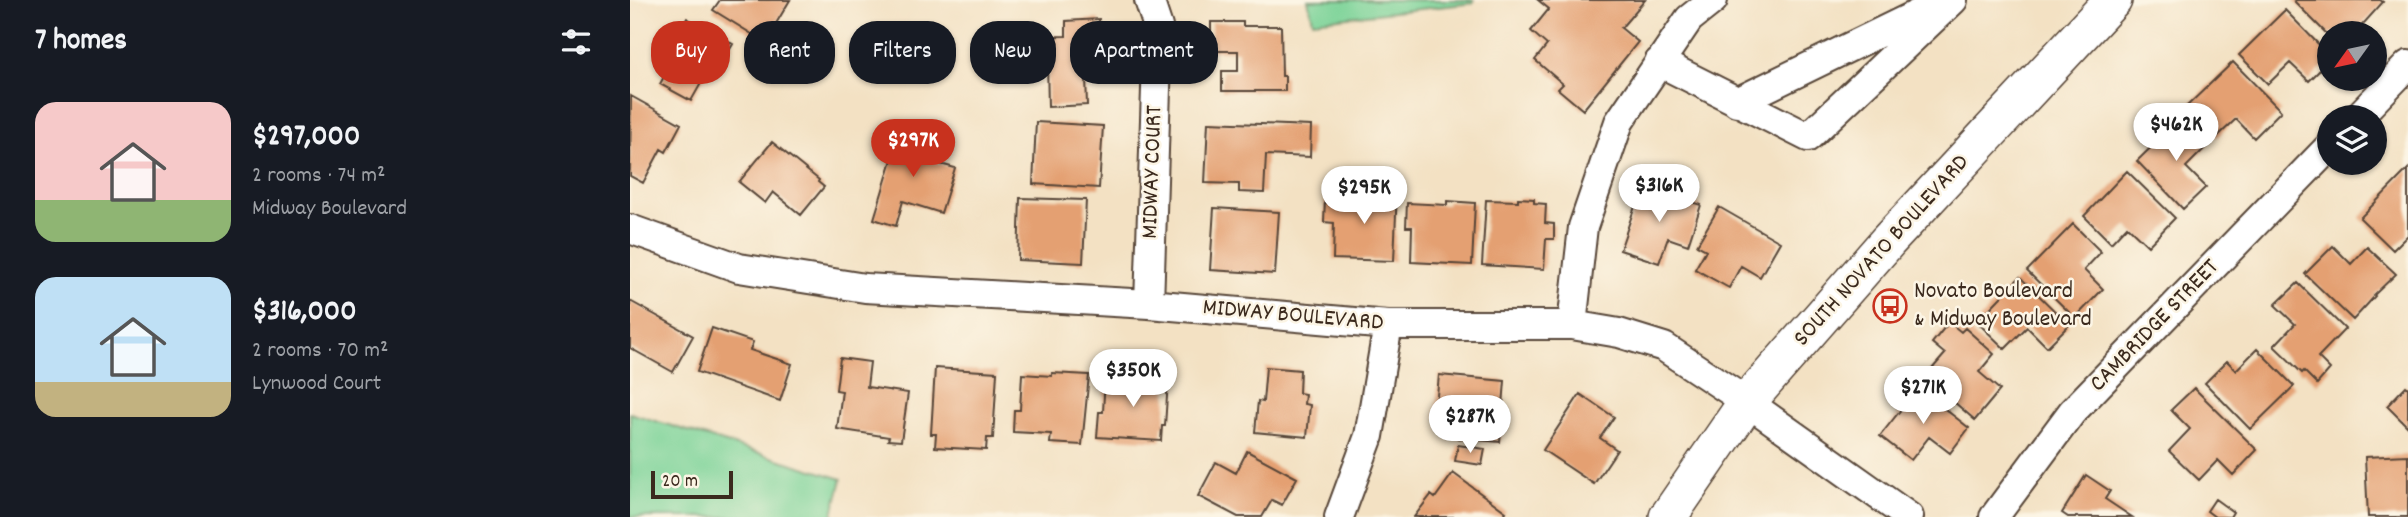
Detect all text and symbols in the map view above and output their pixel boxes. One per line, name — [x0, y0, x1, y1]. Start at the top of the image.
text: 7 homes — [35, 21, 127, 64]
chip: Buy — [651, 21, 730, 84]
chip: Rent — [744, 21, 835, 84]
chip: Filters — [849, 21, 956, 84]
chip: New — [970, 21, 1056, 84]
chip: Apartment — [1070, 21, 1218, 84]
north arrow — [2317, 21, 2387, 91]
map controls — [2317, 21, 2387, 175]
icon: filters — [557, 23, 595, 61]
street label: MIDWAY COURT — [1134, 104, 1172, 239]
pin: $462K — [2127, 104, 2225, 163]
button: layers — [2317, 105, 2387, 175]
text: $462K — [2149, 109, 2203, 142]
text: $297,000 — [252, 117, 360, 160]
pin: $297K — [864, 120, 962, 179]
text: $297K — [887, 125, 939, 158]
icon: home — [91, 130, 175, 214]
street label: SOUTH NOVATO BOULEVARD — [1786, 147, 1978, 355]
text: 2 rooms · 74 m² — [252, 160, 385, 193]
pin: $316K — [1610, 164, 1708, 224]
pin: $295K — [1315, 166, 1413, 226]
text: $316K — [1635, 170, 1683, 203]
text: $295K — [1337, 172, 1391, 205]
text: Midway Boulevard — [252, 193, 407, 226]
street label: CAMBRIDGE STREET — [2082, 251, 2228, 400]
place label: Novato Boulevard & Midway Boulevard — [1914, 275, 2092, 337]
bus stop icon: Novato Boulevard & Midway Boulevard — [1871, 287, 1909, 325]
street label: MIDWAY BOULEVARD — [1201, 291, 1385, 341]
text: $316,000 — [252, 292, 357, 335]
icon: home — [91, 305, 175, 389]
text: 2 rooms · 70 m² — [252, 335, 388, 368]
pin: $350K — [1084, 350, 1182, 409]
text: $350K — [1105, 355, 1161, 388]
pin: $271K — [1874, 366, 1972, 426]
text: Lynwood Court — [252, 368, 381, 401]
text: $271K — [1900, 372, 1946, 405]
pin: $287K — [1421, 396, 1519, 455]
text: $287K — [1445, 401, 1495, 434]
scale bar — [651, 468, 733, 500]
text: 20 m — [662, 469, 698, 496]

